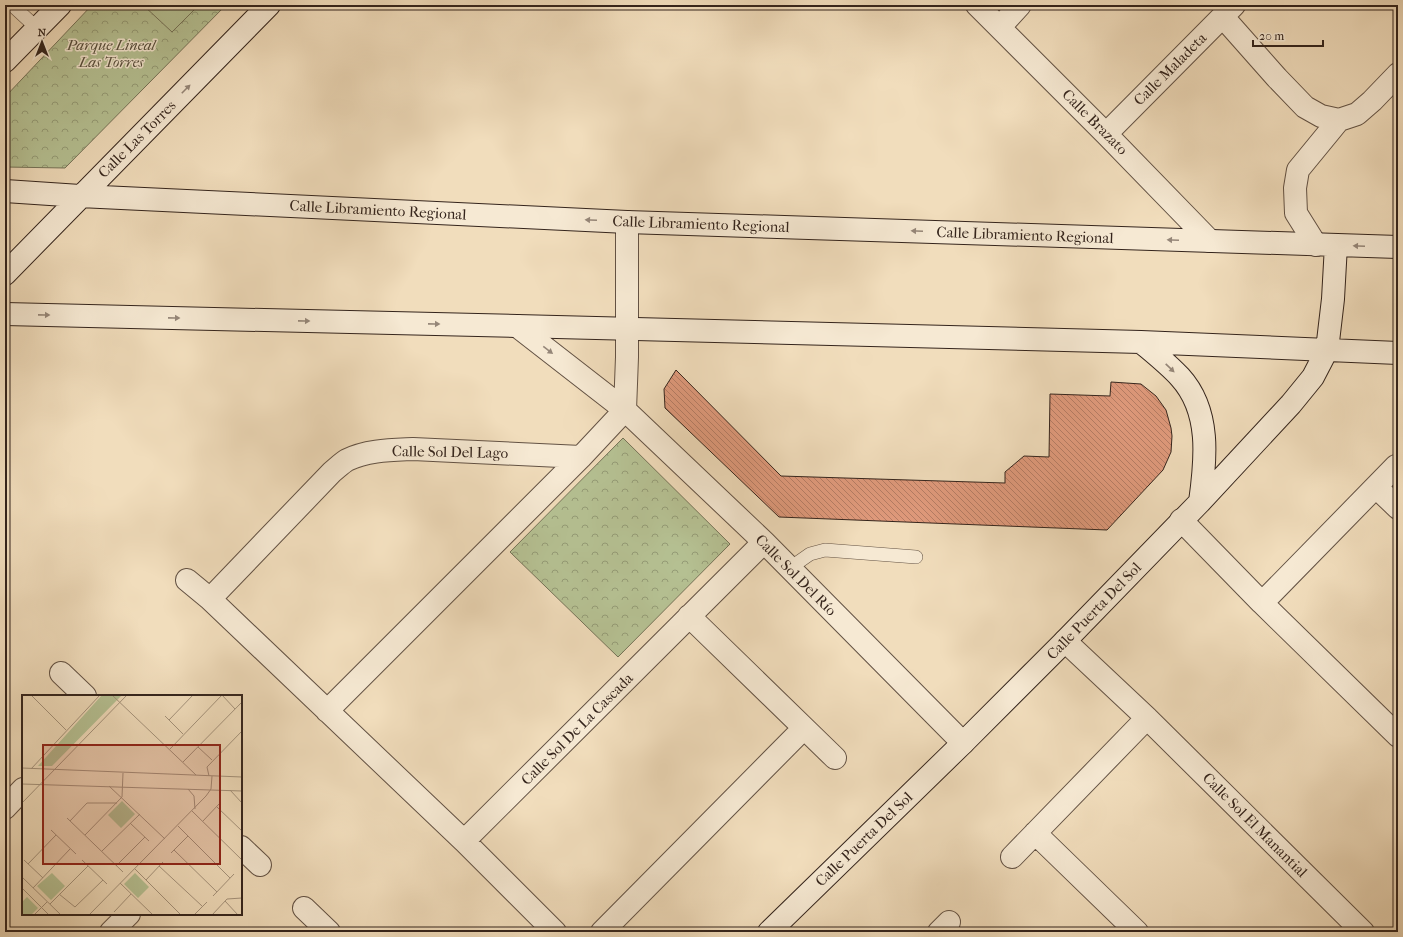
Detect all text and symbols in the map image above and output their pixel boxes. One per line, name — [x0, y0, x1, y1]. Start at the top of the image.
north arrow — [22, 22, 62, 62]
scale bar — [1253, 22, 1323, 48]
text: N — [38, 26, 47, 39]
street label: Calle Maladeta — [1130, 28, 1211, 109]
text: 20 m — [1259, 29, 1284, 43]
park label: Parque Lineal Las Torres — [66, 36, 158, 71]
one-way arrow — [181, 84, 191, 94]
street label: Calle Brazato — [1058, 85, 1132, 159]
street label: Calle Las Torres — [94, 96, 180, 182]
street label: Calle Libramiento Regional — [289, 196, 467, 224]
street label: Calle Libramiento Regional — [612, 212, 790, 236]
one-way arrow — [584, 217, 597, 223]
street label: Calle Libramiento Regional — [936, 223, 1114, 247]
one-way arrow — [911, 228, 923, 235]
one-way arrow — [1166, 237, 1179, 243]
one-way arrow — [1352, 243, 1365, 249]
one-way arrow — [38, 312, 51, 318]
one-way arrow — [168, 315, 181, 321]
one-way arrow — [298, 318, 311, 324]
one-way arrow — [428, 321, 441, 327]
one-way arrow — [542, 345, 553, 354]
one-way arrow — [1165, 363, 1175, 372]
street label: Calle Sol Del Lago — [392, 442, 509, 462]
street label: Calle Sol Del Río — [752, 531, 841, 620]
street label: Calle Puerta Del Sol — [1043, 559, 1145, 663]
street label: Calle Sol De La Cascada — [517, 668, 638, 789]
inset map — [22, 695, 242, 915]
street label: Calle Sol El Manantial — [1199, 769, 1311, 881]
street label: Calle Puerta Del Sol — [812, 788, 916, 890]

